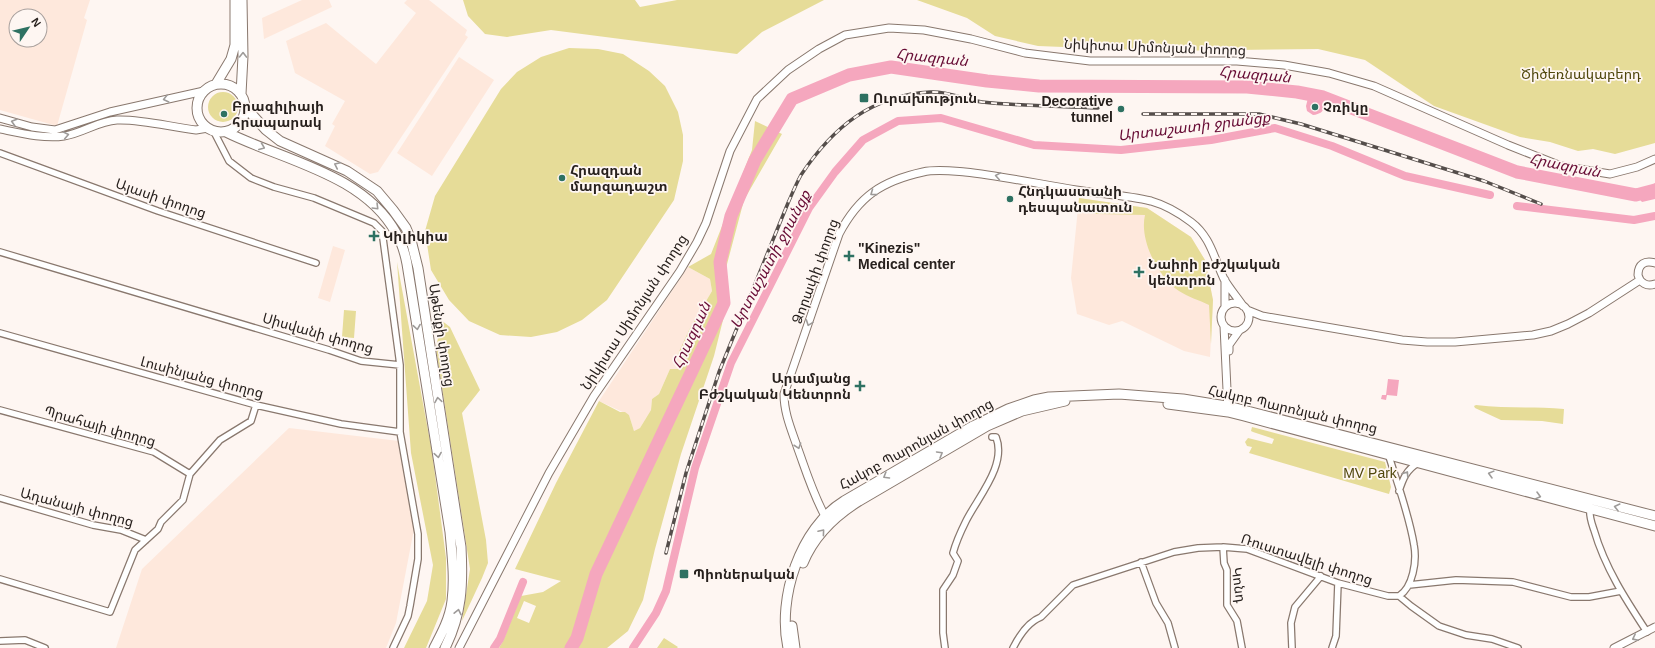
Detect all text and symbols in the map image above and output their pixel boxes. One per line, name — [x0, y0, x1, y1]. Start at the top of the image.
north arrow — [8, 8, 48, 48]
text: N — [29, 16, 43, 29]
street label: Նիկիտա Սիմոնյան փողոց — [1064, 36, 1246, 58]
water label: Հրազդան — [895, 45, 970, 70]
one-way arrow — [239, 52, 247, 58]
water label: Հրազդան — [1218, 62, 1293, 87]
park label: Ծիծեռնակաբերդ — [1521, 66, 1641, 82]
place label: Ուրախություն — [873, 90, 977, 106]
marker: Ուրախություն — [858, 92, 870, 104]
place label: Decorative tunnel — [1041, 93, 1113, 125]
one-way arrow — [163, 94, 169, 102]
place label: Բրազիլիայի հրապարակ — [232, 98, 324, 130]
place label: Չռիկը — [1323, 99, 1368, 115]
marker: Չռիկը — [1310, 102, 1320, 112]
marker: Decorative tunnel — [1116, 104, 1126, 114]
water label: Արտաշատի ջրանցք — [1117, 108, 1272, 145]
marker: Բրազիլիայի հրապարակ — [219, 109, 229, 119]
one-way arrow — [10, 118, 17, 126]
one-way arrow — [63, 131, 69, 140]
one-way arrow — [258, 143, 265, 151]
water label: Հրազդան — [1528, 150, 1603, 181]
one-way arrow — [333, 162, 341, 170]
place label: Հրազդան մարզադաշտ — [570, 162, 668, 194]
marker: Հրազդան մարզադաշտ — [557, 173, 567, 183]
one-way arrow — [995, 173, 1001, 181]
street label: Այասի փողոց — [113, 175, 209, 221]
place label: Հնդկաստանի դեսպանատուն — [1018, 183, 1132, 215]
water label: Արտաշատի ջրանցք — [726, 186, 815, 331]
one-way arrow — [870, 188, 877, 195]
marker: Հնդկաստանի դեսպանատուն — [1005, 194, 1015, 204]
one-way arrow — [371, 202, 379, 210]
street label: Ձորափի փողոց — [789, 217, 841, 325]
place label: Կիլիկիա — [383, 228, 448, 244]
marker: Կիլիկիա — [368, 230, 380, 242]
street label: Նիկիտա Սիմոնյան փողոց — [578, 231, 690, 393]
place label: "Kinezis" Medical center — [858, 240, 956, 272]
marker: "Kinezis" Medical center — [843, 250, 855, 262]
place label: Նաիրի բժշկական կենտրոն — [1148, 256, 1281, 288]
marker: Նաիրի բժշկական կենտրոն — [1133, 266, 1145, 278]
street label: Աթենքի փողոց — [426, 282, 458, 388]
water label: Հրազդան — [668, 298, 715, 372]
street label: Սիսվանի փողոց — [261, 309, 375, 357]
one-way arrow — [805, 319, 814, 326]
one-way arrow — [412, 324, 421, 330]
street label: Լուսինյանց փողոց — [139, 353, 265, 401]
place label: Արամյանց Բժշկական Կենտրոն — [699, 370, 851, 402]
marker: Արամյանց Բժշկական Կենտրոն — [854, 380, 866, 392]
street label: Հակոբ Պարոնյան փողոց — [1207, 382, 1379, 436]
street label: Հակոբ Պարոնյան փողոց — [836, 395, 996, 493]
one-way arrow — [434, 397, 443, 403]
street label: Պրահայի փողոց — [42, 402, 158, 450]
one-way arrow — [793, 443, 801, 450]
one-way arrow — [936, 451, 943, 458]
one-way arrow — [433, 452, 442, 459]
park label: MV Park — [1343, 465, 1398, 481]
one-way arrow — [1488, 470, 1495, 478]
one-way arrow — [883, 471, 890, 478]
one-way arrow — [1402, 472, 1409, 479]
street label: Ադանայի փողոց — [18, 484, 136, 530]
one-way arrow — [1535, 491, 1542, 499]
one-way arrow — [1614, 503, 1620, 511]
one-way arrow — [817, 530, 824, 537]
street label: Ռուստավելի փողոց — [1239, 530, 1375, 588]
place label: Պիոներական — [693, 566, 795, 582]
street label: Կոնդ — [1229, 566, 1249, 604]
marker: Պիոներական — [678, 568, 690, 580]
one-way arrow — [454, 609, 462, 615]
one-way arrow — [1631, 633, 1639, 641]

